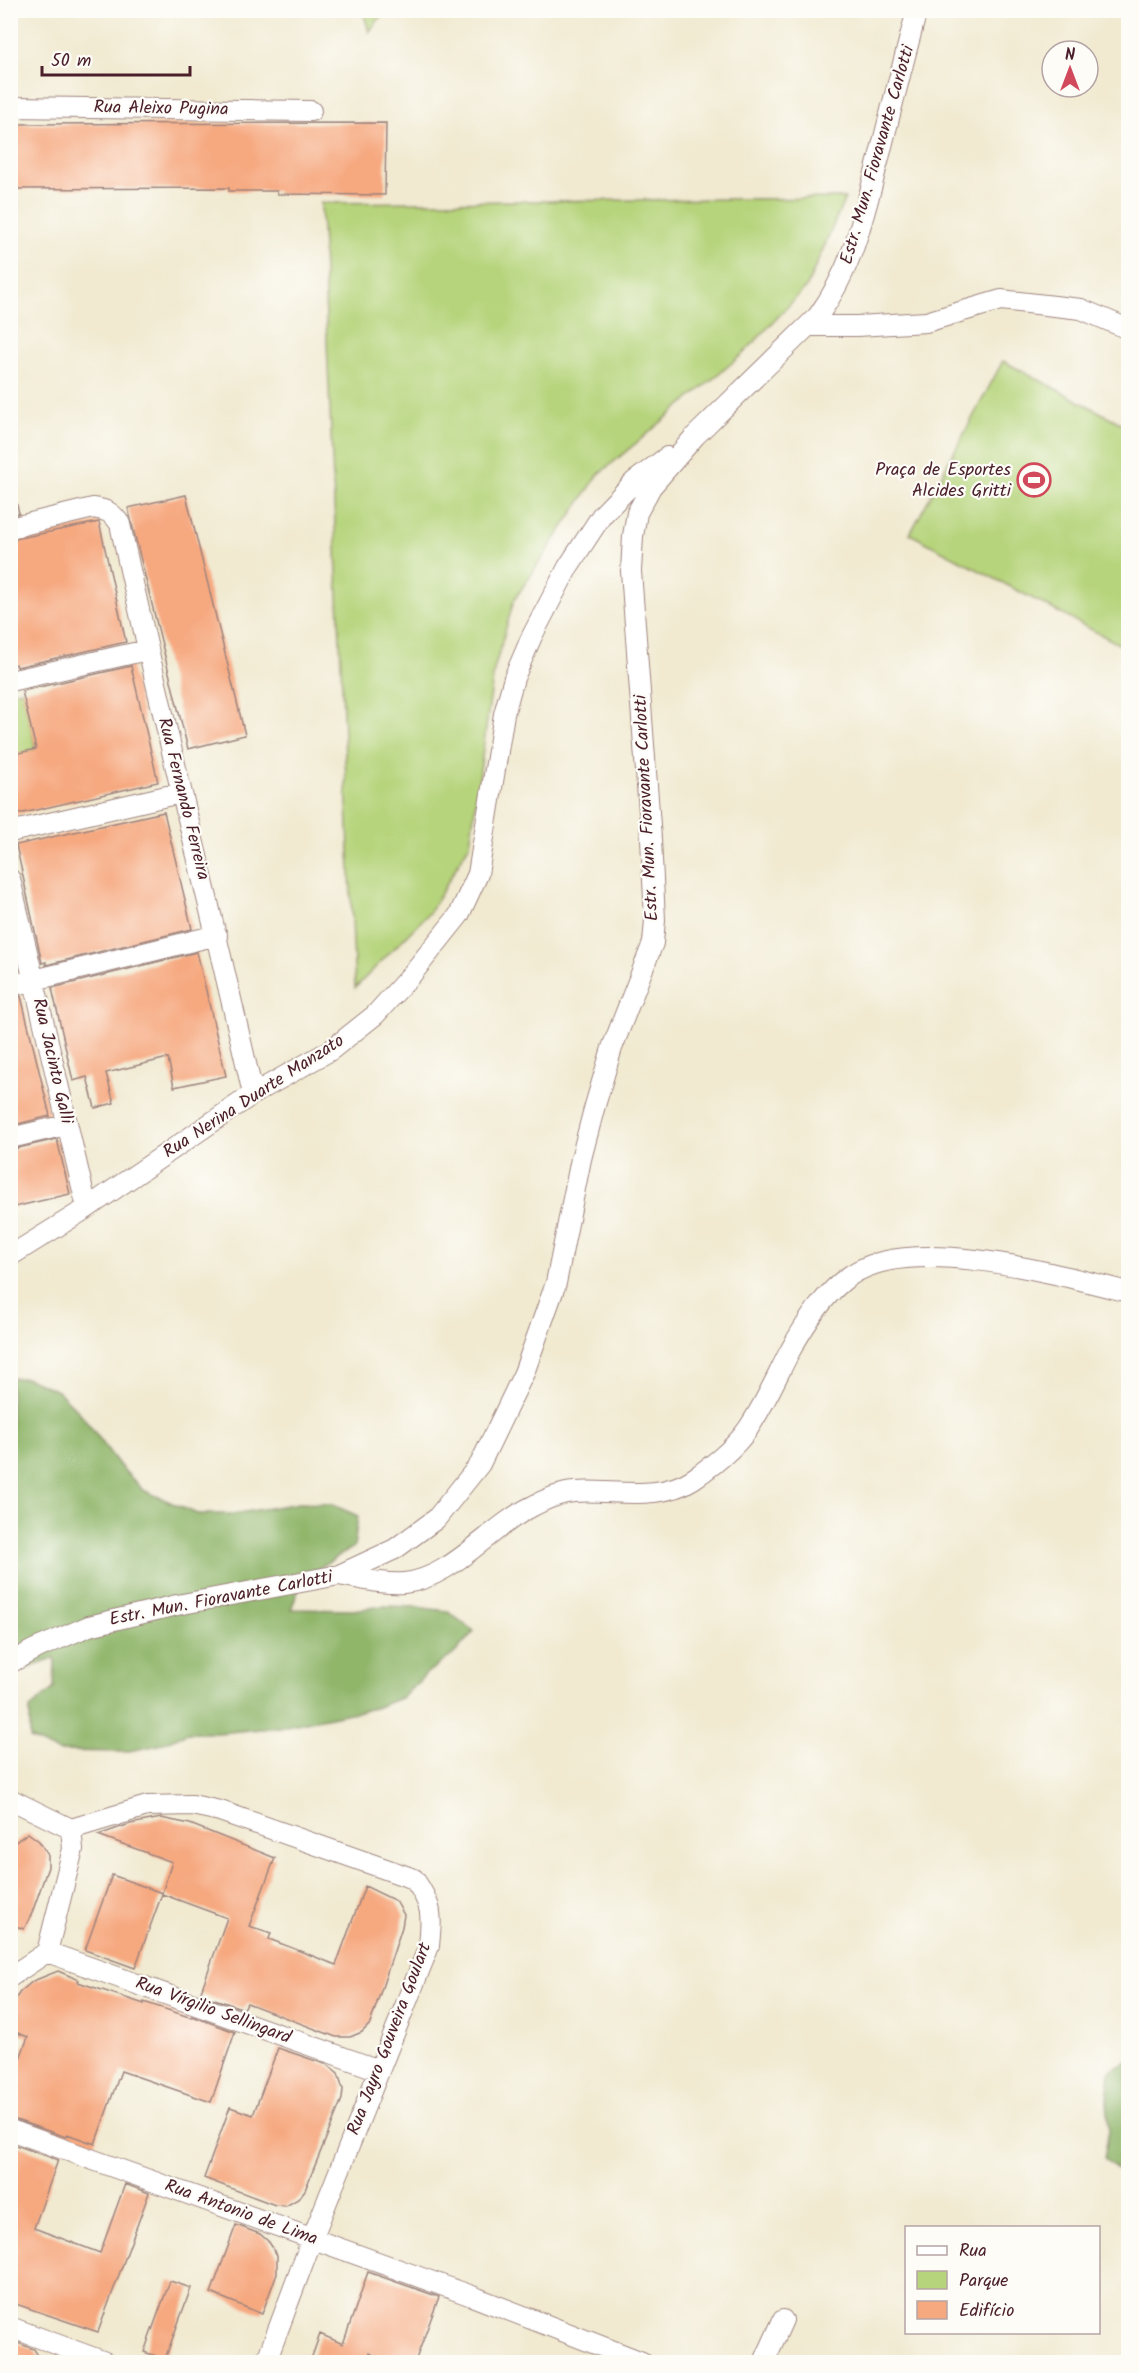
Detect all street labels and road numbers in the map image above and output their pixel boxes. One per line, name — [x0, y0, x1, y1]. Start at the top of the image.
street label: Estr. Mun. Fioravante Carlotti — [833, 41, 923, 268]
street label: Rua Aleixo Pugina — [93, 93, 229, 125]
street label: Estr. Mun. Fioravante Carlotti — [627, 693, 667, 922]
street label: Rua Fernando Ferreira — [149, 715, 217, 883]
street label: Rua Jacinto Galli — [23, 995, 81, 1128]
street label: Rua Nerina Duarte Manzato — [157, 1027, 351, 1167]
street label: Estr. Mun. Fioravante Carlotti — [107, 1563, 336, 1635]
street label: Rua Jayro Gouveira Goulart — [340, 1937, 441, 2140]
street label: Rua Vírgilio Sellingard — [131, 1969, 296, 2053]
street label: Rua Antonio de Lima — [160, 2172, 322, 2254]

